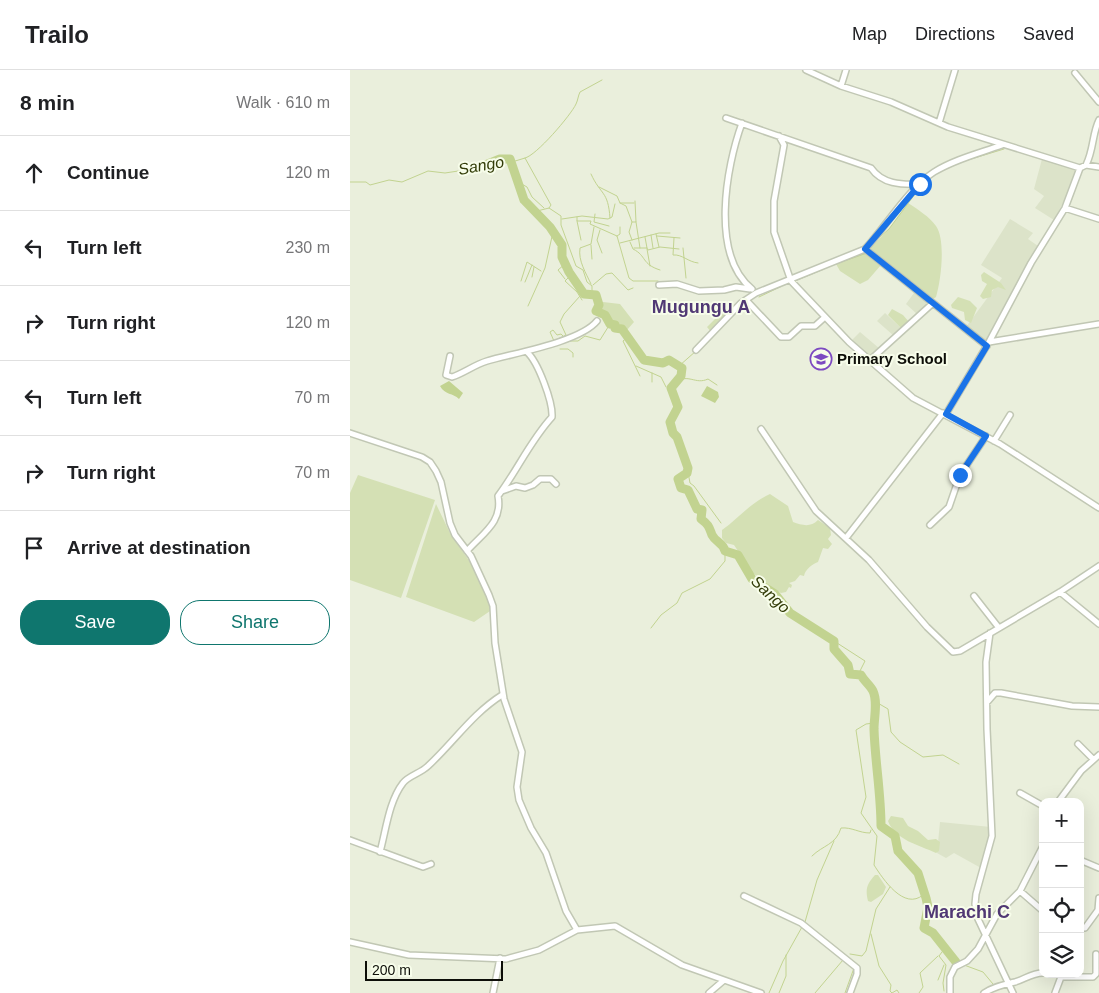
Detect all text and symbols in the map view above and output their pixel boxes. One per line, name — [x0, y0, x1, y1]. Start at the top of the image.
text: Trailo — [25, 21, 89, 48]
text: Map — [852, 24, 887, 44]
text: Directions — [915, 24, 995, 44]
text: Saved — [1023, 24, 1074, 44]
text: 8 min — [20, 91, 75, 114]
text: Walk · 610 m — [236, 94, 330, 111]
water label: Sango — [457, 153, 505, 178]
icon: ahead — [20, 159, 48, 187]
text: Continue — [67, 162, 149, 183]
text: 120 m — [286, 164, 330, 181]
route start — [909, 173, 932, 196]
icon: left — [20, 234, 48, 262]
text: Turn left — [67, 237, 142, 258]
text: 230 m — [286, 239, 330, 256]
district label: Mugungu A — [652, 297, 750, 317]
icon: right — [20, 309, 48, 337]
text: Turn right — [67, 312, 155, 333]
text: 120 m — [286, 314, 330, 331]
school or university icon: Primary School — [809, 347, 833, 371]
place label: Primary School — [837, 350, 947, 367]
icon: left — [20, 384, 48, 412]
text: Turn left — [67, 387, 142, 408]
text: 70 m — [294, 389, 330, 406]
icon: right — [20, 459, 48, 487]
text: Turn right — [67, 462, 155, 483]
text: 70 m — [294, 464, 330, 481]
route end — [949, 464, 972, 487]
icon: arrive — [20, 534, 48, 562]
text: Arrive at destination — [67, 537, 251, 558]
water label: Sango — [748, 572, 793, 616]
button: Save — [20, 600, 170, 645]
button: Share — [180, 600, 330, 645]
map controls — [1039, 798, 1084, 978]
button: + — [1039, 798, 1084, 843]
button: − — [1039, 843, 1084, 888]
button: locate — [1039, 888, 1084, 933]
district label: Marachi C — [924, 902, 1010, 922]
button: layers — [1039, 933, 1084, 978]
scale bar — [365, 958, 502, 981]
text: 200 m — [372, 962, 411, 978]

